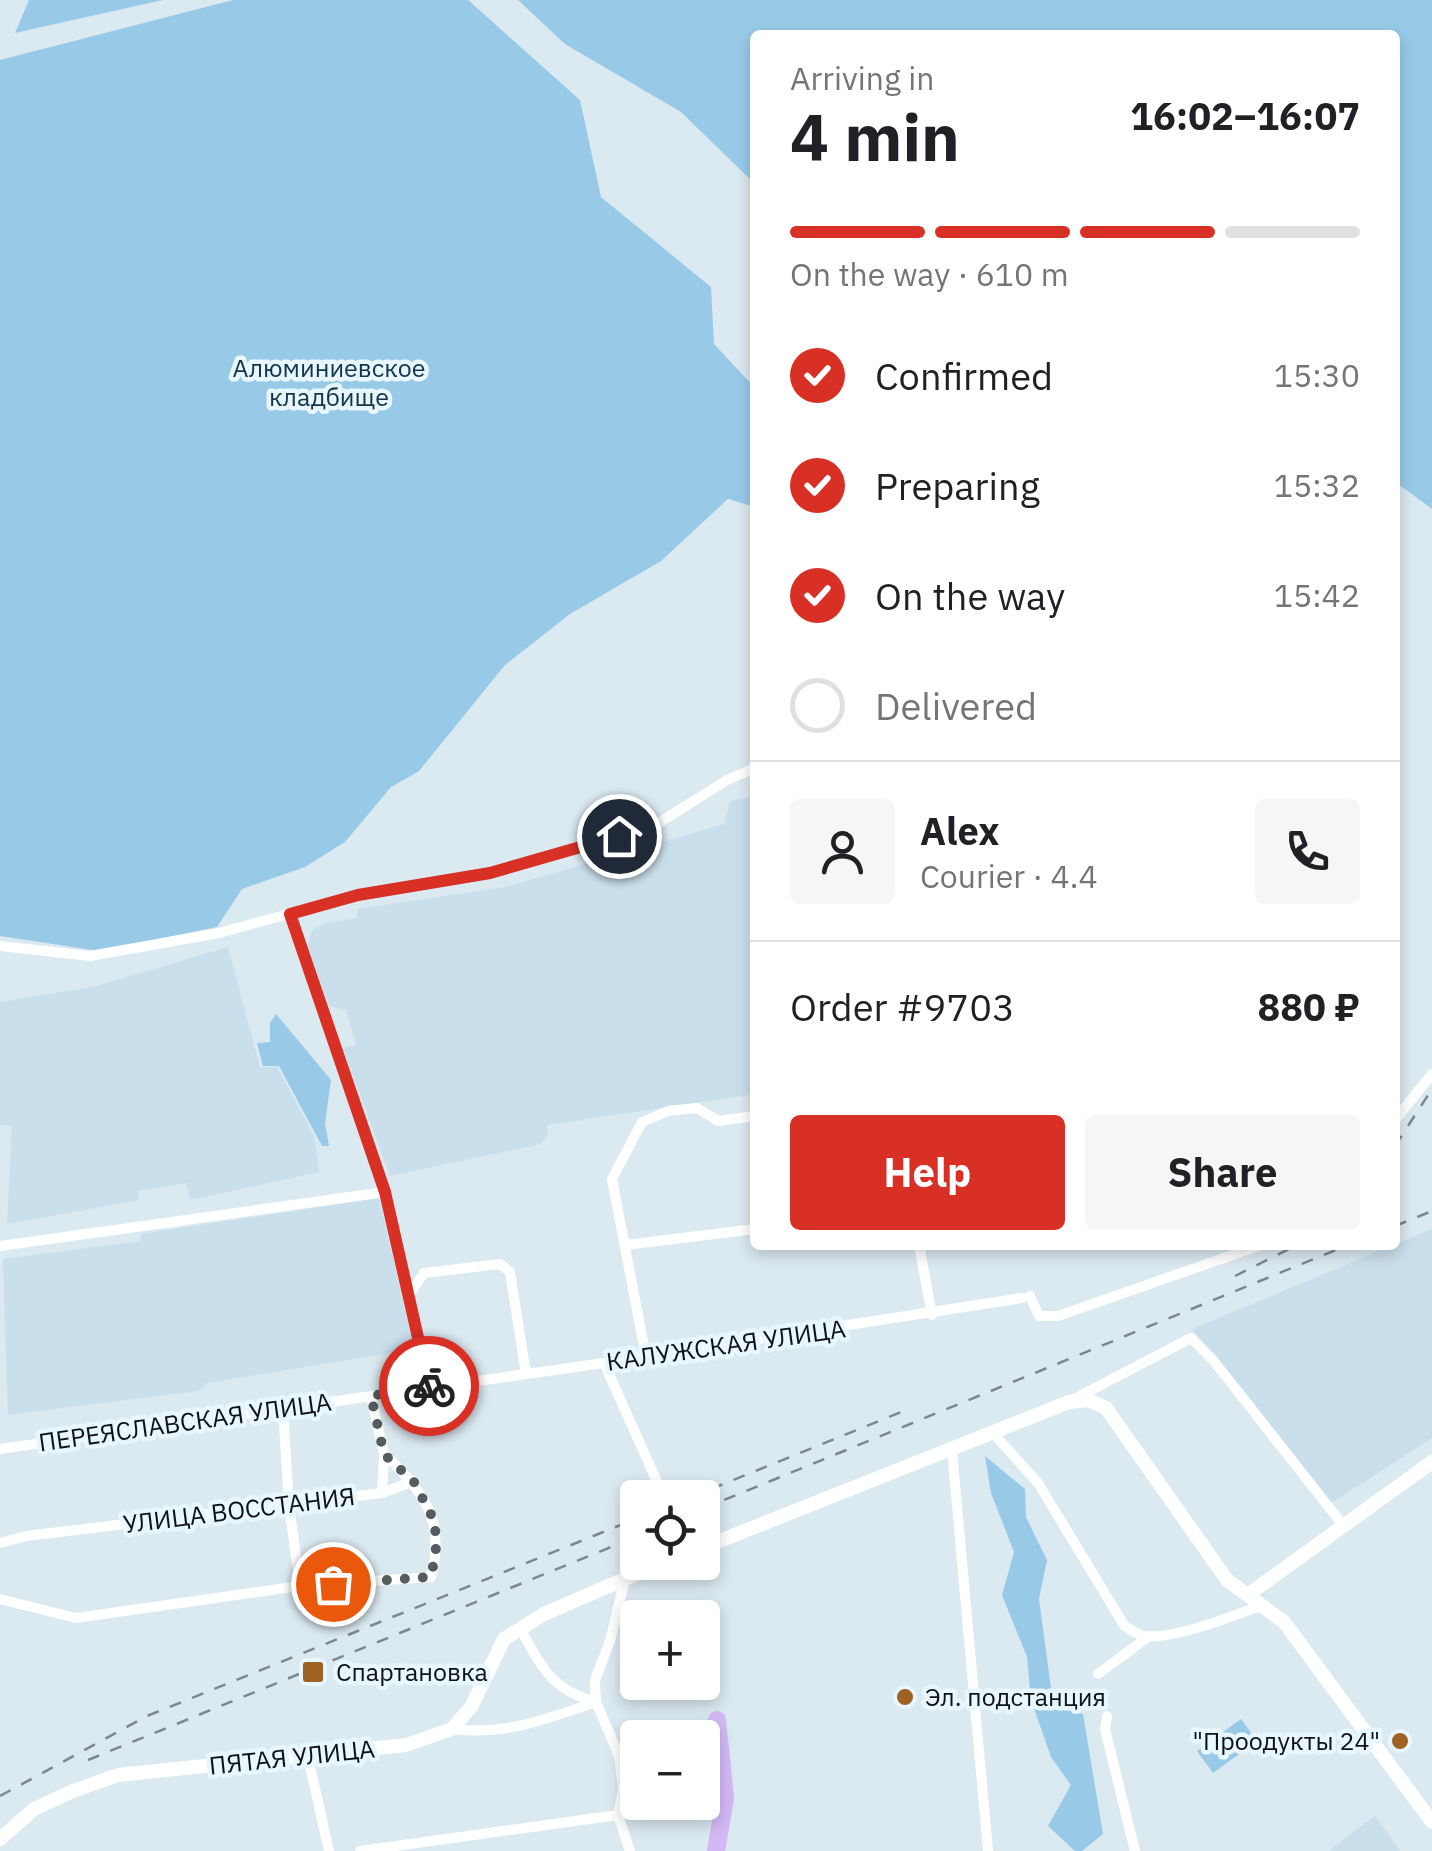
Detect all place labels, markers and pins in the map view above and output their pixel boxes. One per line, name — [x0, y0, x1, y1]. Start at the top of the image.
pin — [577, 794, 662, 879]
pin — [291, 1542, 376, 1627]
place label: Спартановка — [336, 1655, 488, 1688]
marker: Спартановка — [300, 1659, 326, 1685]
place label: Эл. подстанция — [925, 1680, 1106, 1713]
marker: Эл. подстанция — [894, 1686, 916, 1708]
place label: "Проодукты 24" — [1192, 1724, 1380, 1757]
marker: "Проодукты 24" — [1389, 1730, 1411, 1752]

